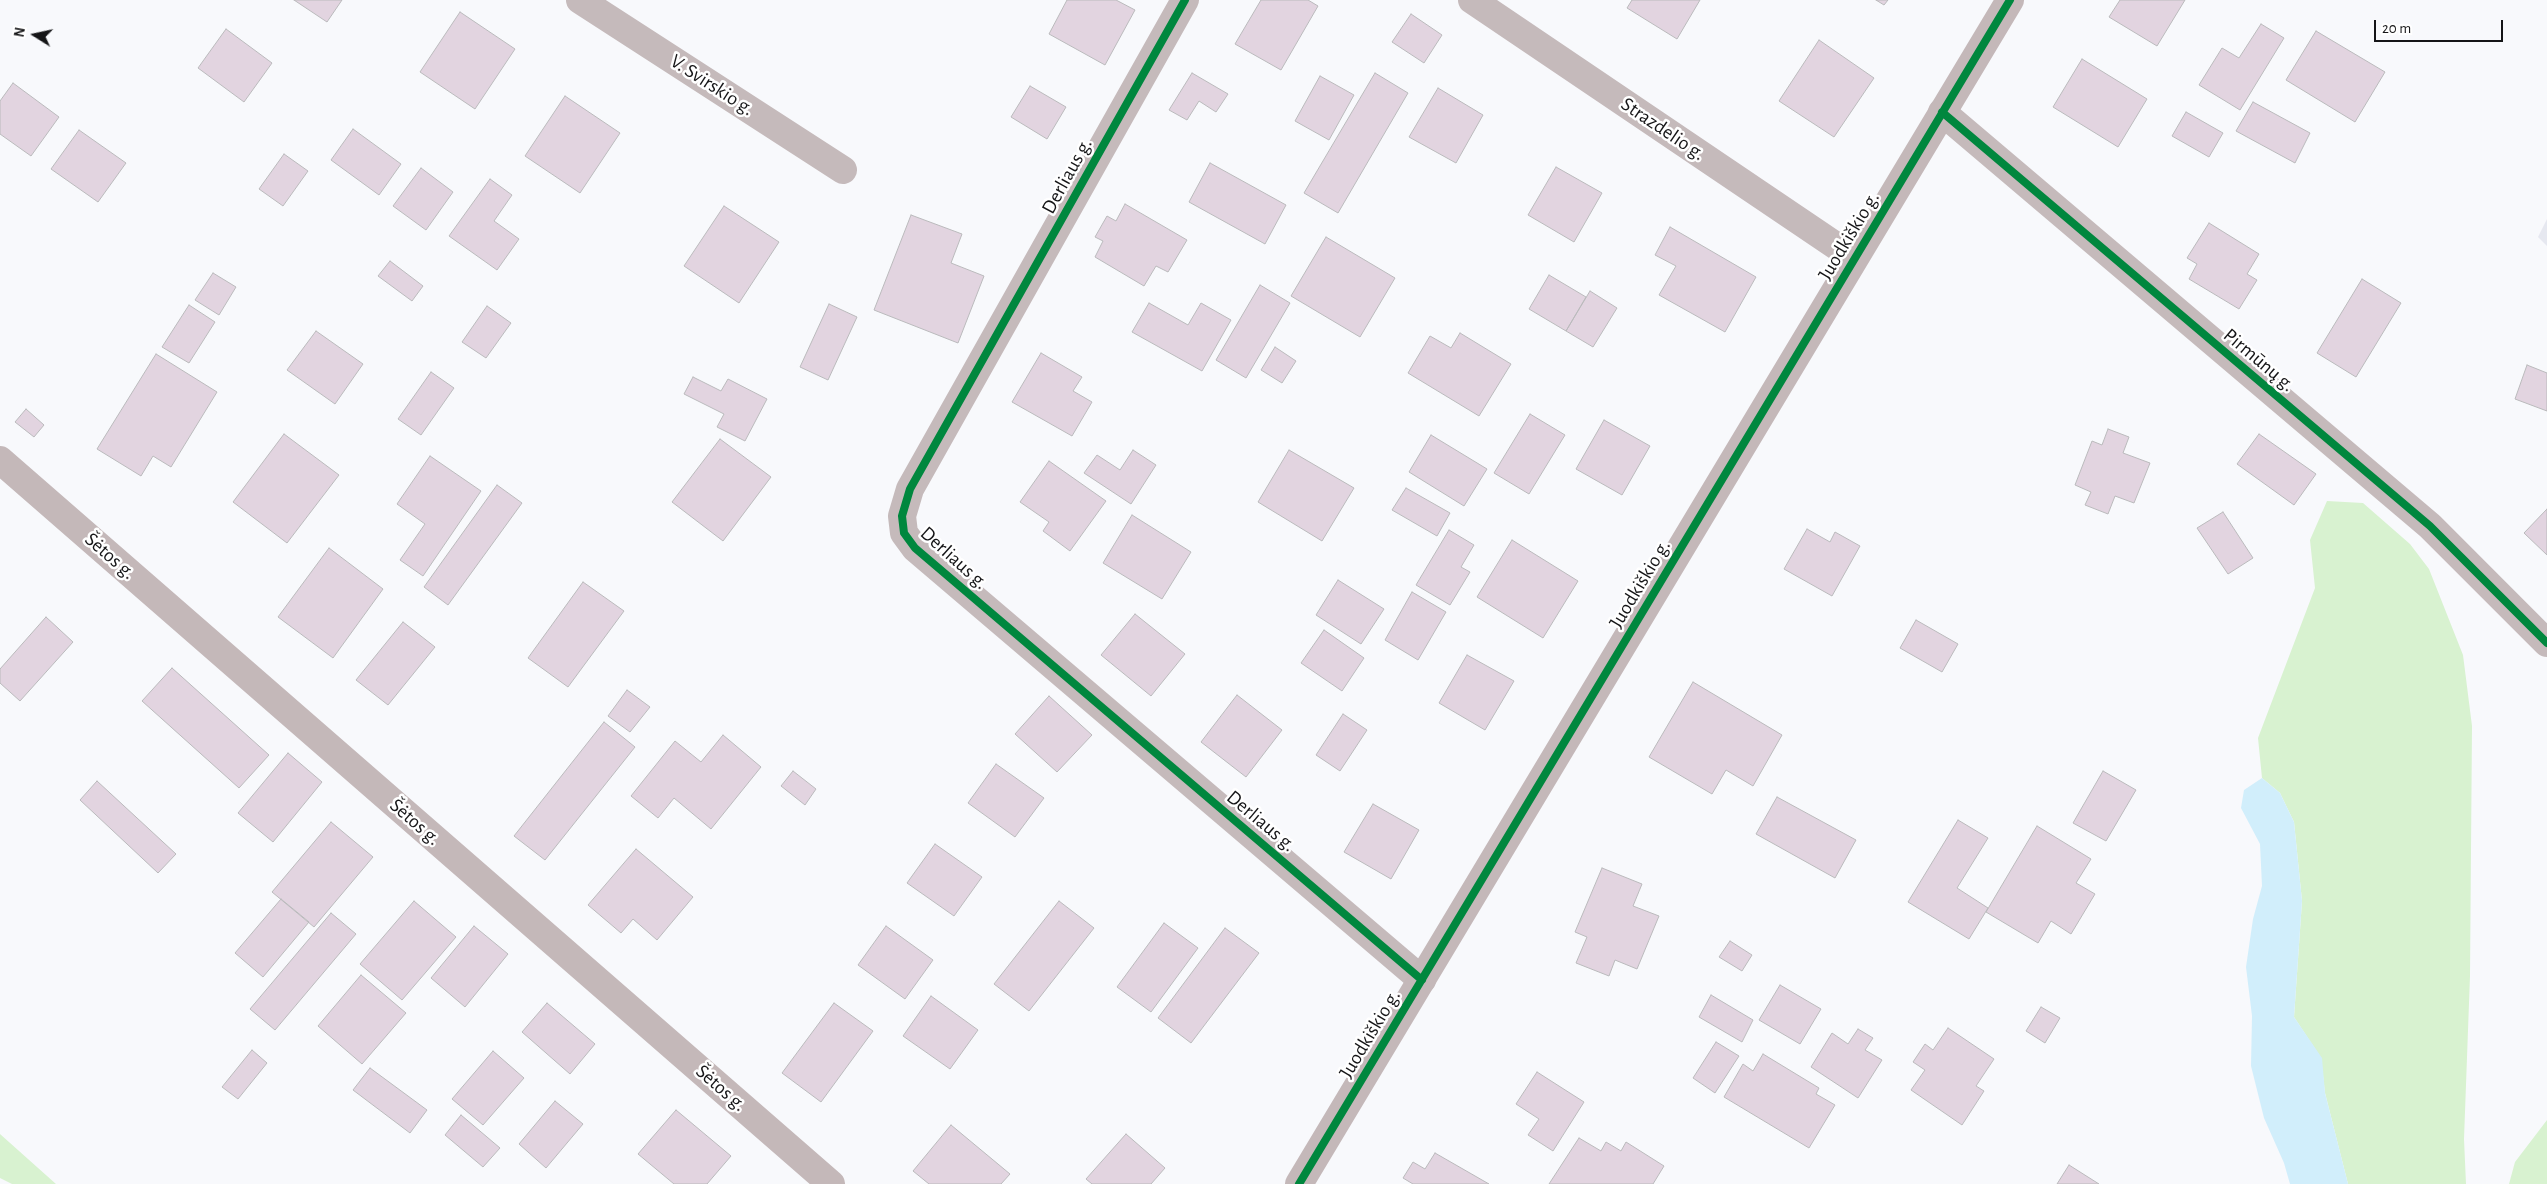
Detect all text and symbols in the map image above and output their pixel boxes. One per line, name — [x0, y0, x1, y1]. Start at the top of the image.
north arrow — [10, 10, 60, 60]
scale bar — [2377, 10, 2506, 42]
text: 20 m — [2382, 21, 2411, 36]
text: N — [12, 26, 28, 38]
street label: V. Svirskio g. — [666, 49, 758, 121]
street label: Strazdelio g. — [1616, 92, 1710, 166]
street label: Derliaus g. — [1036, 134, 1098, 218]
street label: Juodkiškio g. — [1813, 187, 1885, 285]
street label: Pirmūnų g. — [2218, 323, 2300, 397]
street label: Derliaus g. — [915, 521, 993, 595]
street label: Šėtos g. — [80, 528, 140, 584]
street label: Juodkiškio g. — [1604, 535, 1676, 633]
street label: Derliaus g. — [1222, 785, 1300, 857]
street label: Šėtos g. — [385, 794, 445, 850]
street label: Juodkiškio g. — [1334, 985, 1406, 1083]
street label: Šėtos g. — [691, 1060, 751, 1116]

